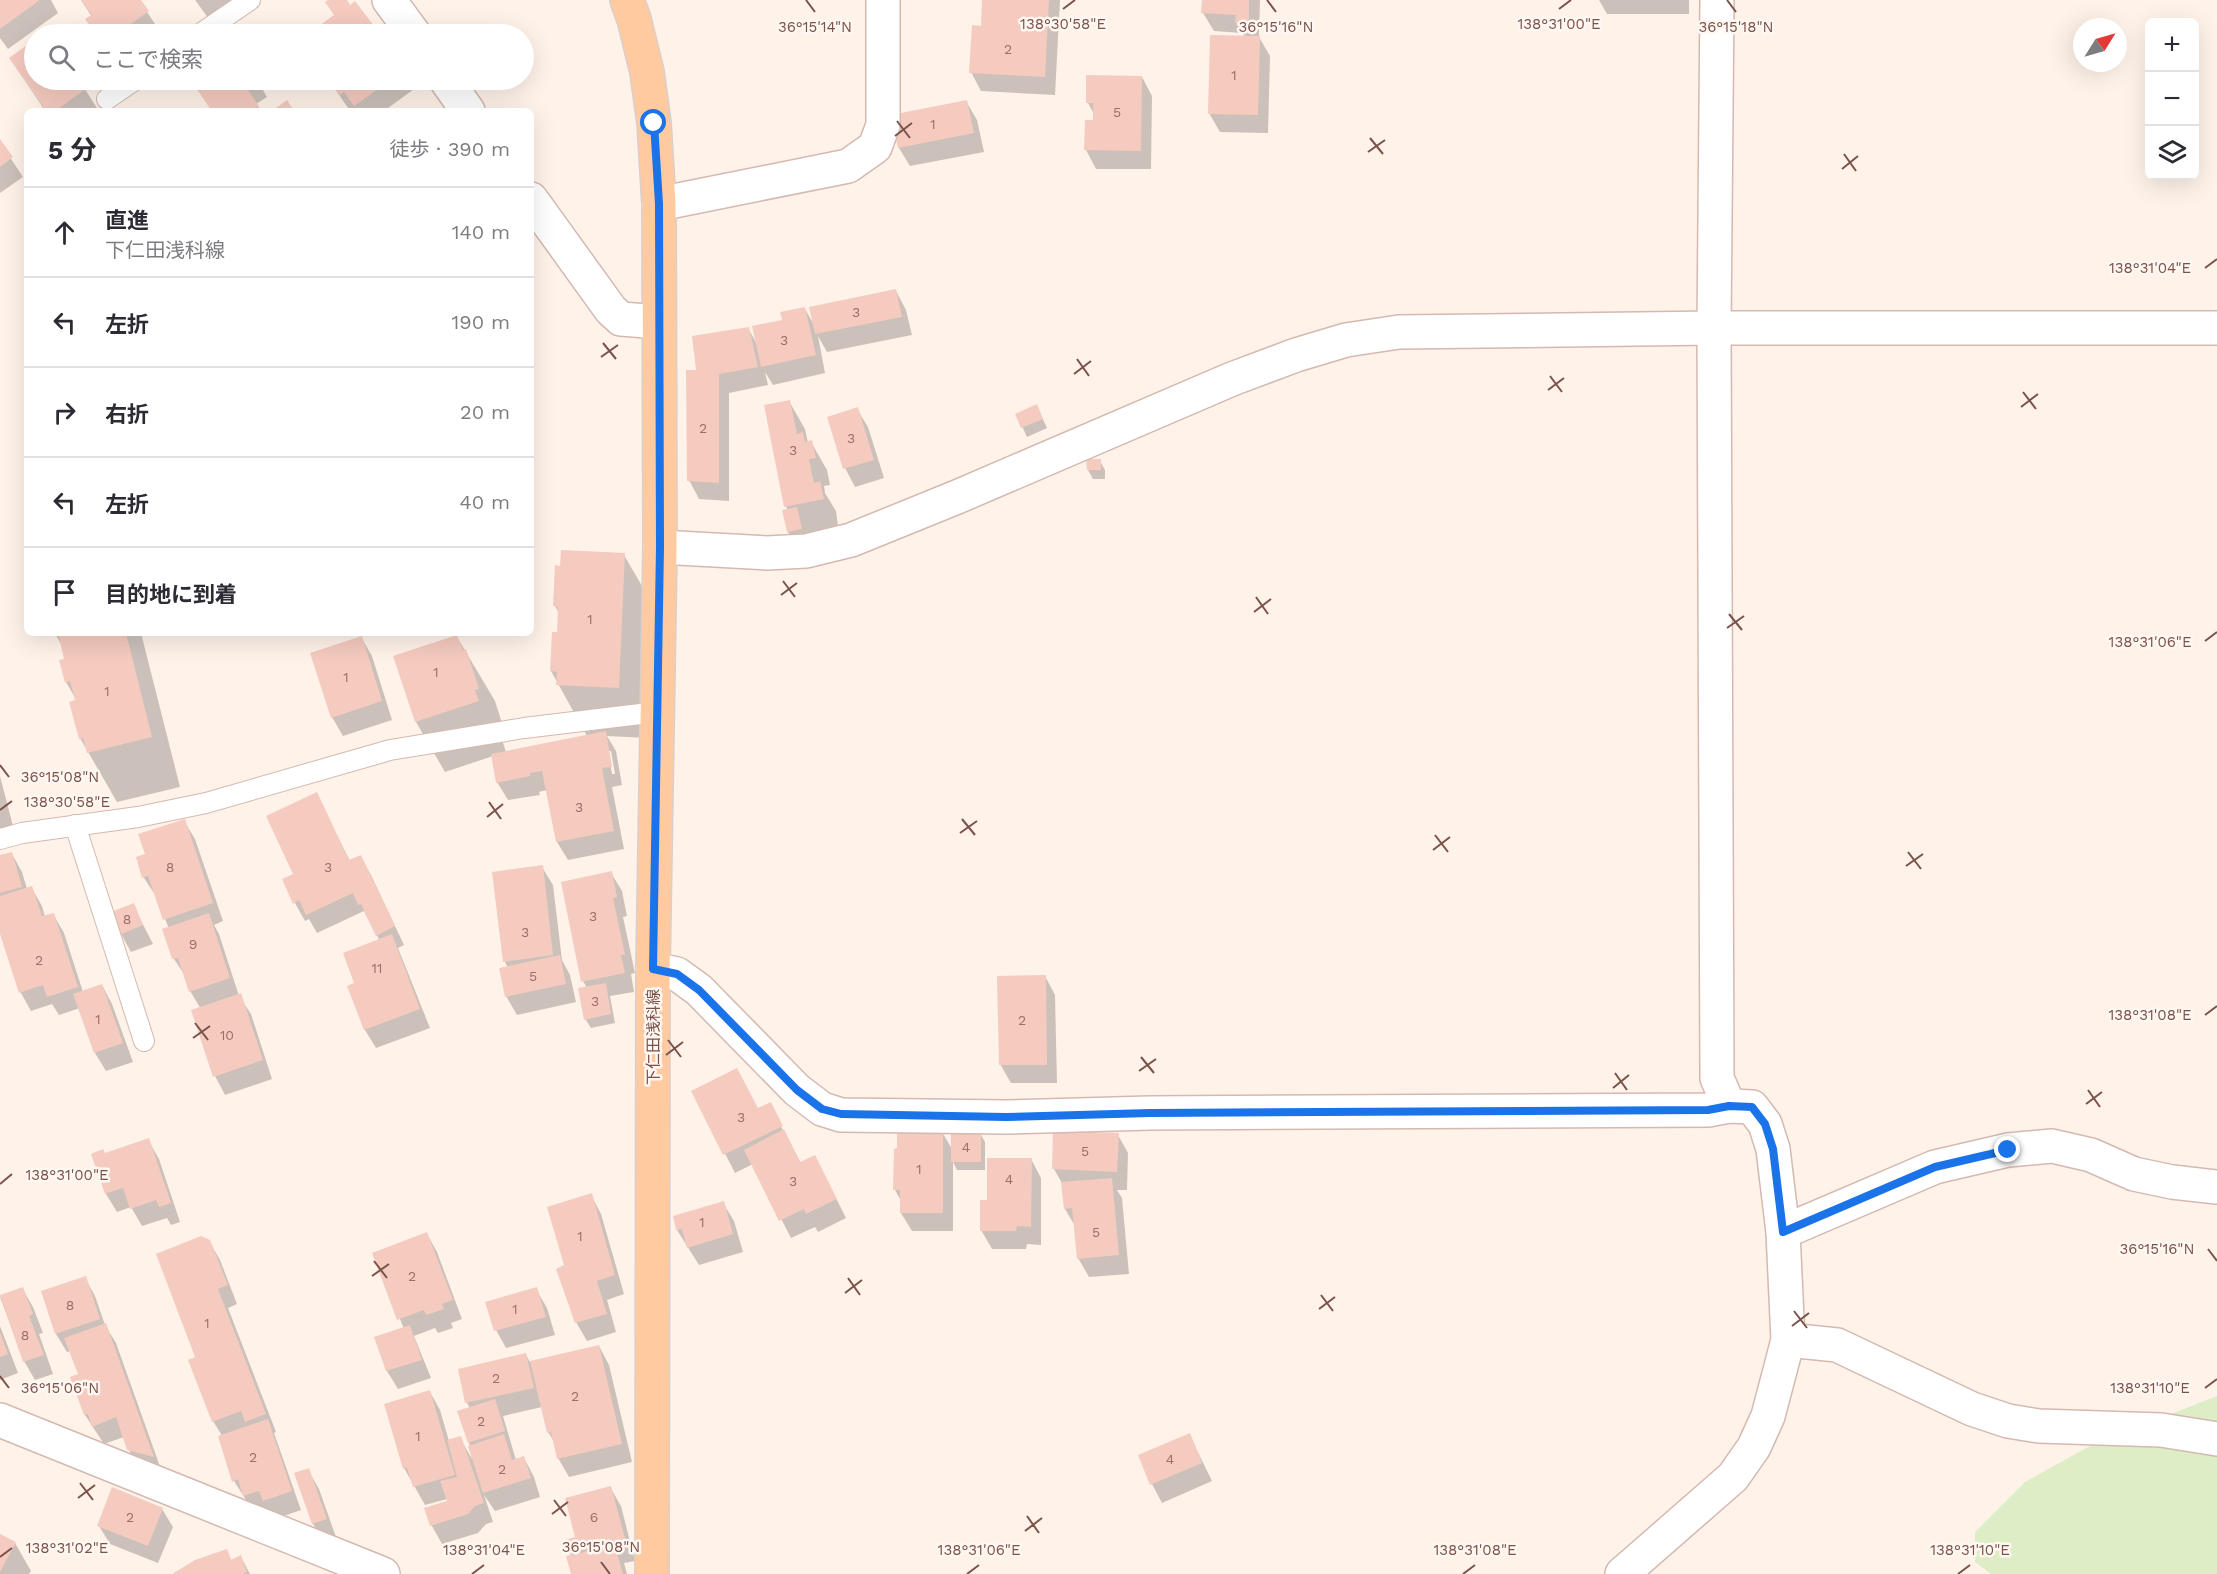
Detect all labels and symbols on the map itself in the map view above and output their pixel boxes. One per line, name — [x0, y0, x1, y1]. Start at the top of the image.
text: 138°30'58"E — [1020, 15, 1106, 33]
text: 138°31'00"E — [1517, 15, 1601, 33]
text: 36°15'14"N — [778, 18, 852, 36]
text: 36°15'16"N — [1239, 18, 1313, 36]
text: 36°15'18"N — [1698, 18, 1774, 36]
north arrow — [2073, 18, 2127, 72]
house number: 2 — [1004, 41, 1012, 57]
house number: 1 — [1231, 67, 1237, 83]
house number: 5 — [1113, 104, 1121, 120]
route start — [640, 109, 666, 135]
house number: 1 — [930, 116, 936, 132]
text: 138°31'04"E — [2109, 259, 2191, 277]
house number: 3 — [852, 304, 860, 320]
house number: 3 — [780, 332, 788, 348]
house number: 2 — [699, 420, 707, 436]
house number: 3 — [847, 430, 855, 446]
house number: 3 — [789, 442, 797, 458]
house number: 1 — [587, 611, 593, 627]
text: 138°31'06"E — [2109, 633, 2191, 651]
house number: 1 — [433, 664, 439, 680]
house number: 1 — [343, 669, 349, 685]
house number: 1 — [104, 683, 110, 699]
text: 36°15'08"N — [21, 768, 99, 786]
text: 138°30'58"E — [24, 793, 110, 811]
house number: 3 — [575, 799, 583, 815]
house number: 8 — [166, 859, 174, 875]
house number: 3 — [324, 859, 332, 875]
house number: 3 — [589, 908, 597, 924]
house number: 8 — [123, 911, 131, 927]
house number: 3 — [521, 924, 529, 940]
house number: 9 — [189, 936, 197, 952]
house number: 2 — [35, 952, 43, 968]
house number: 11 — [372, 960, 382, 976]
house number: 5 — [529, 968, 537, 984]
street label: 下仁田浅科線 — [644, 989, 663, 1085]
house number: 3 — [591, 993, 599, 1009]
text: 138°31'08"E — [2108, 1006, 2192, 1024]
house number: 1 — [95, 1011, 101, 1027]
house number: 2 — [1018, 1012, 1026, 1028]
house number: 10 — [220, 1027, 234, 1043]
house number: 3 — [737, 1109, 745, 1125]
route end — [1994, 1136, 2020, 1162]
house number: 4 — [962, 1139, 970, 1155]
house number: 5 — [1081, 1143, 1089, 1159]
house number: 1 — [916, 1161, 922, 1177]
text: 138°31'00"E — [25, 1166, 109, 1184]
house number: 4 — [1005, 1171, 1013, 1187]
house number: 3 — [789, 1173, 797, 1189]
house number: 1 — [699, 1214, 705, 1230]
house number: 5 — [1092, 1224, 1100, 1240]
house number: 1 — [577, 1228, 583, 1244]
text: 36°15'16"N — [2120, 1240, 2194, 1258]
house number: 2 — [408, 1268, 416, 1284]
house number: 8 — [66, 1297, 74, 1313]
house number: 1 — [512, 1301, 518, 1317]
house number: 1 — [204, 1315, 210, 1331]
house number: 8 — [21, 1327, 29, 1343]
house number: 2 — [492, 1370, 500, 1386]
text: 36°15'06"N — [21, 1379, 99, 1397]
text: 138°31'10"E — [2110, 1379, 2190, 1397]
house number: 2 — [571, 1388, 579, 1404]
house number: 2 — [477, 1413, 485, 1429]
house number: 1 — [415, 1428, 421, 1444]
house number: 2 — [249, 1449, 257, 1465]
house number: 4 — [1166, 1451, 1174, 1467]
house number: 2 — [498, 1461, 506, 1477]
house number: 2 — [126, 1509, 134, 1525]
house number: 6 — [590, 1509, 598, 1525]
text: 36°15'08"N — [562, 1538, 640, 1556]
text: 138°31'02"E — [26, 1539, 108, 1557]
text: 138°31'04"E — [443, 1541, 525, 1559]
text: 138°31'06"E — [938, 1541, 1020, 1559]
text: 138°31'08"E — [1433, 1541, 1517, 1559]
text: 138°31'10"E — [1930, 1541, 2010, 1559]

